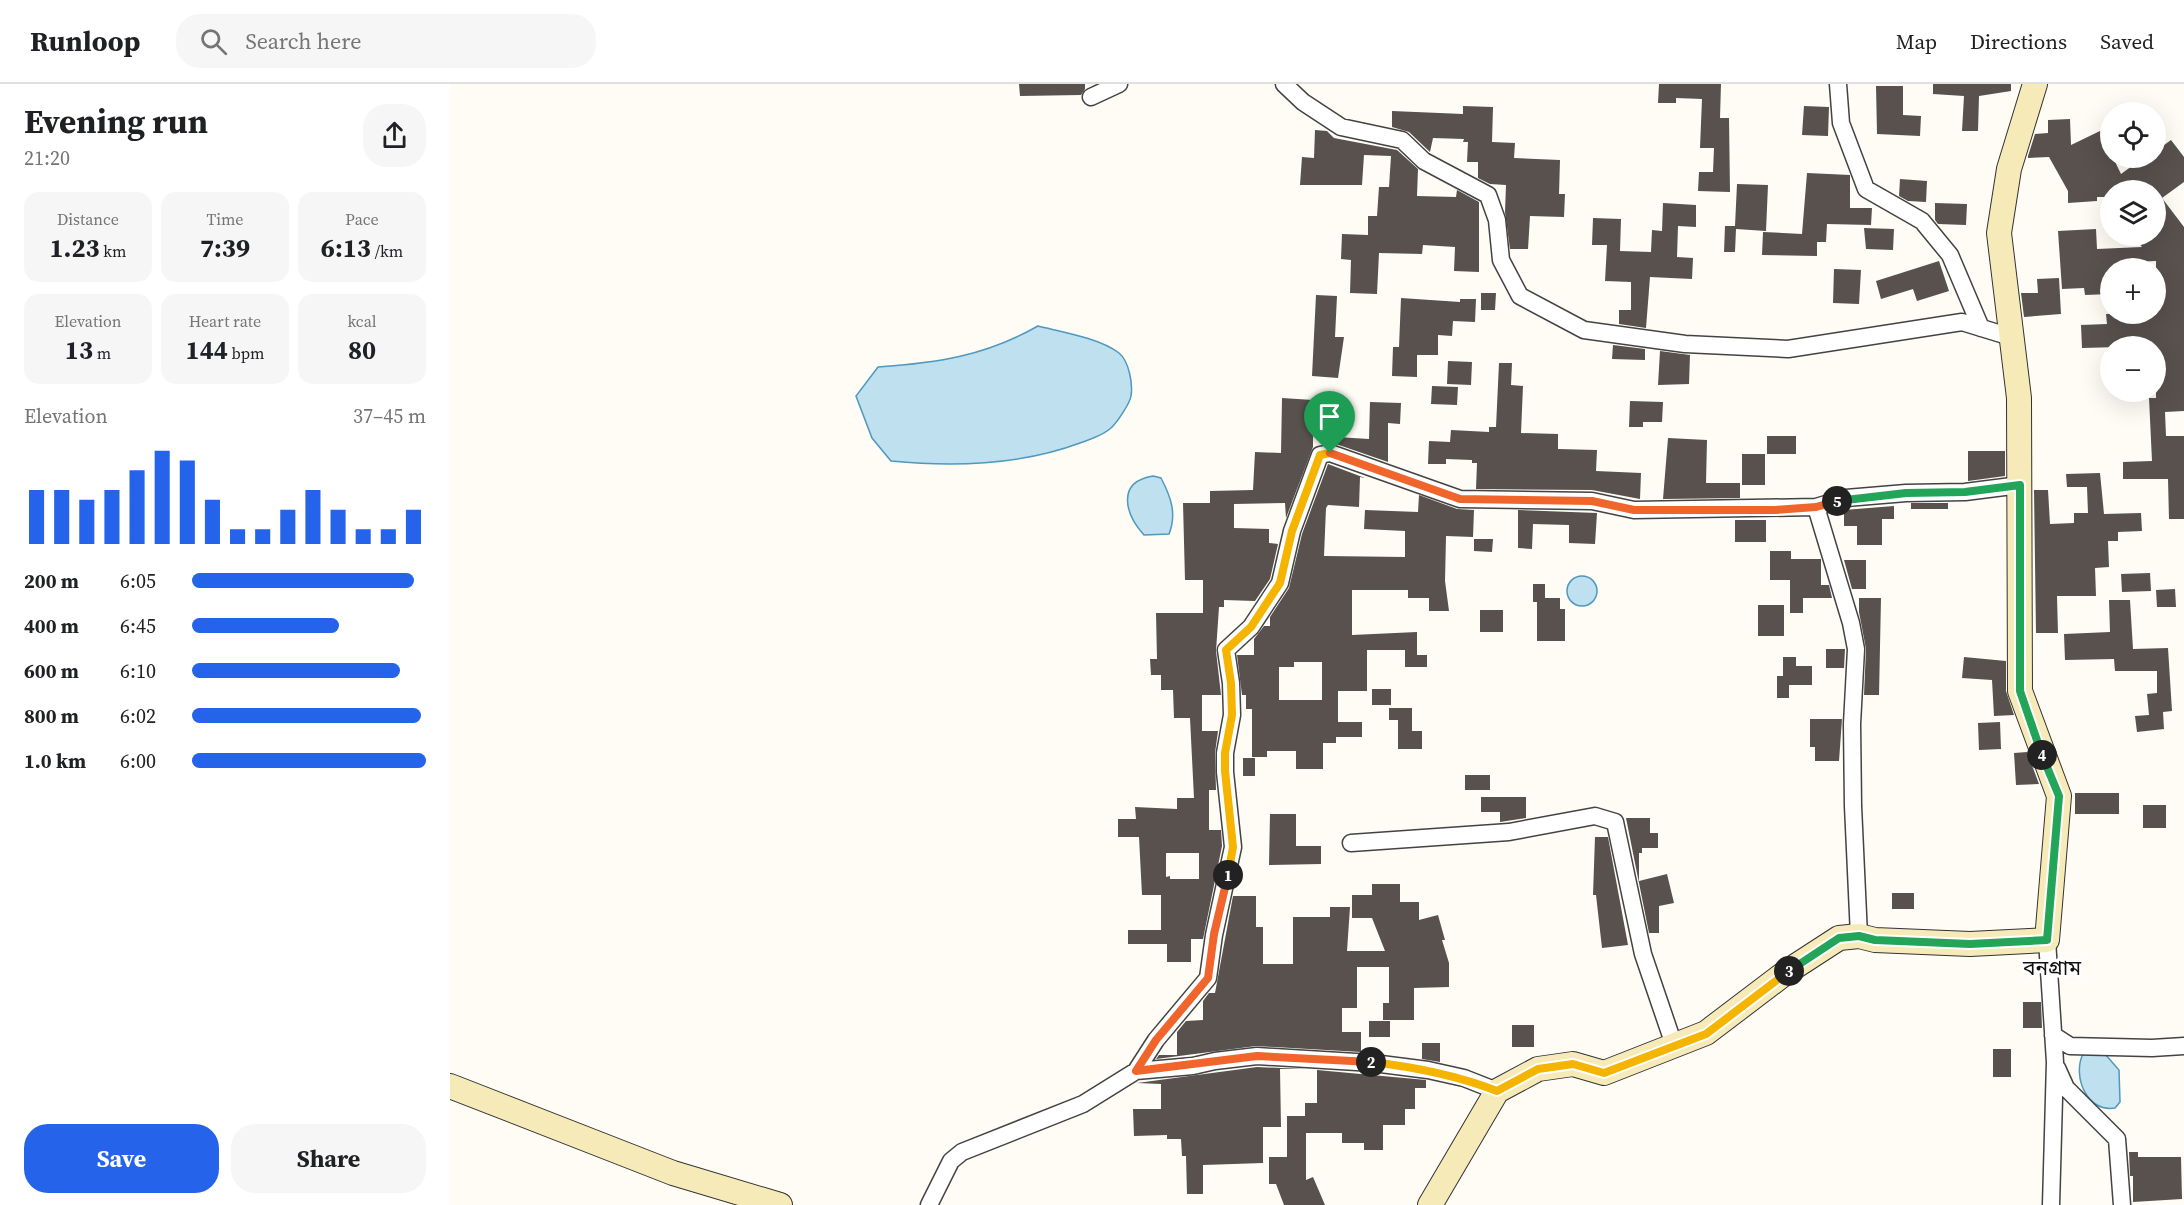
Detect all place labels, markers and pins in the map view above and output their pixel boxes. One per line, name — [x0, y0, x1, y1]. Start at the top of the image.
pin — [1304, 391, 1355, 453]
pin: 5 — [1822, 486, 1852, 516]
pin: 4 — [2027, 740, 2057, 770]
pin: 1 — [1213, 860, 1243, 890]
pin: 3 — [1774, 956, 1804, 986]
pin: 2 — [1356, 1047, 1386, 1077]

